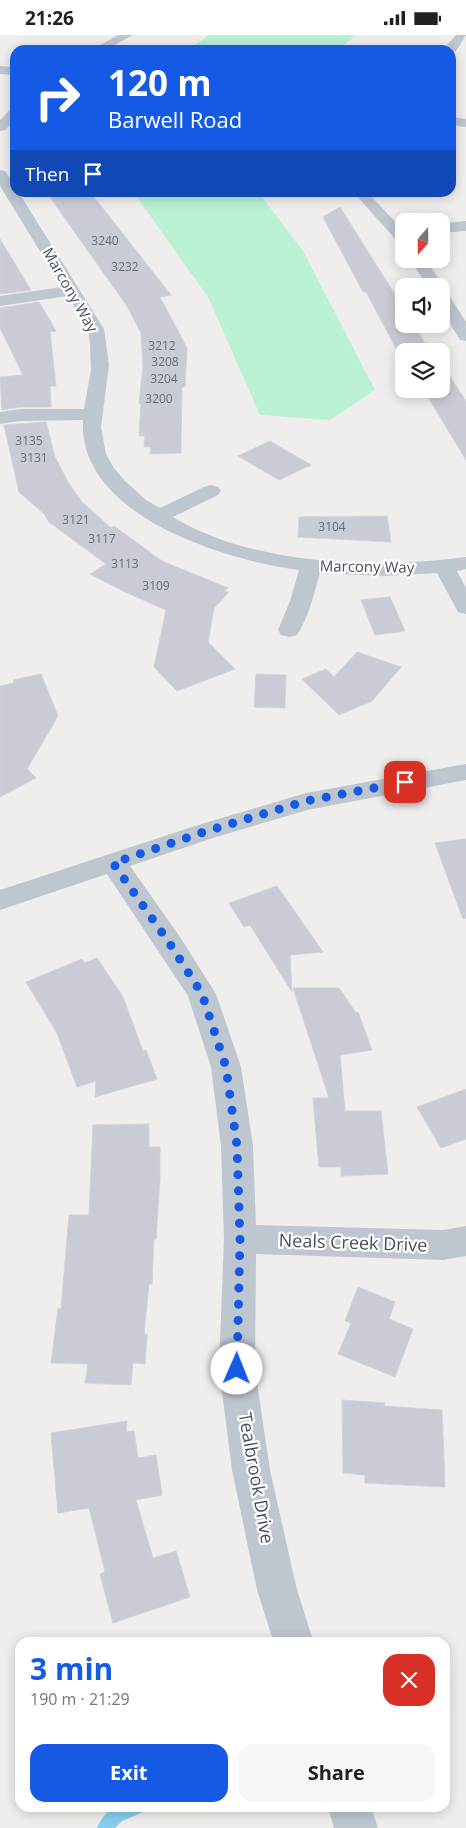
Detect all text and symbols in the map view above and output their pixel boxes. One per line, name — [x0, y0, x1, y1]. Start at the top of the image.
text: 21:26 — [25, 5, 74, 31]
text: 120 m — [108, 59, 212, 106]
icon: right — [25, 65, 90, 130]
text: Barwell Road — [108, 104, 242, 134]
icon: arrive — [79, 160, 107, 188]
text: Then — [25, 161, 69, 187]
north arrow — [395, 213, 450, 267]
map controls — [395, 213, 450, 398]
house number: 3240 — [91, 232, 119, 249]
street label: Marcony Way — [39, 244, 103, 336]
house number: 3232 — [111, 258, 139, 275]
button: sound — [395, 278, 450, 333]
house number: 3212 — [148, 337, 176, 354]
button: layers — [395, 343, 450, 398]
house number: 3208 — [151, 353, 179, 370]
house number: 3204 — [150, 370, 178, 387]
house number: 3200 — [145, 390, 173, 407]
house number: 3135 — [15, 432, 43, 449]
house number: 3131 — [20, 449, 48, 466]
house number: 3121 — [62, 511, 90, 528]
house number: 3104 — [318, 518, 346, 535]
house number: 3117 — [88, 530, 116, 547]
house number: 3113 — [111, 555, 139, 572]
street label: Marcony Way — [320, 555, 415, 577]
house number: 3109 — [142, 577, 170, 594]
pin — [384, 761, 426, 803]
icon: arrive — [391, 768, 419, 796]
street label: Neals Creek Drive — [278, 1227, 428, 1257]
position arrow — [210, 1342, 262, 1394]
street label: Tealbrook Drive — [234, 1410, 280, 1545]
text: 3 min — [30, 1648, 113, 1689]
button: close — [383, 1654, 435, 1706]
text: 190 m · 21:29 — [30, 1688, 130, 1710]
button: Exit — [30, 1744, 228, 1802]
button: Share — [238, 1744, 435, 1802]

